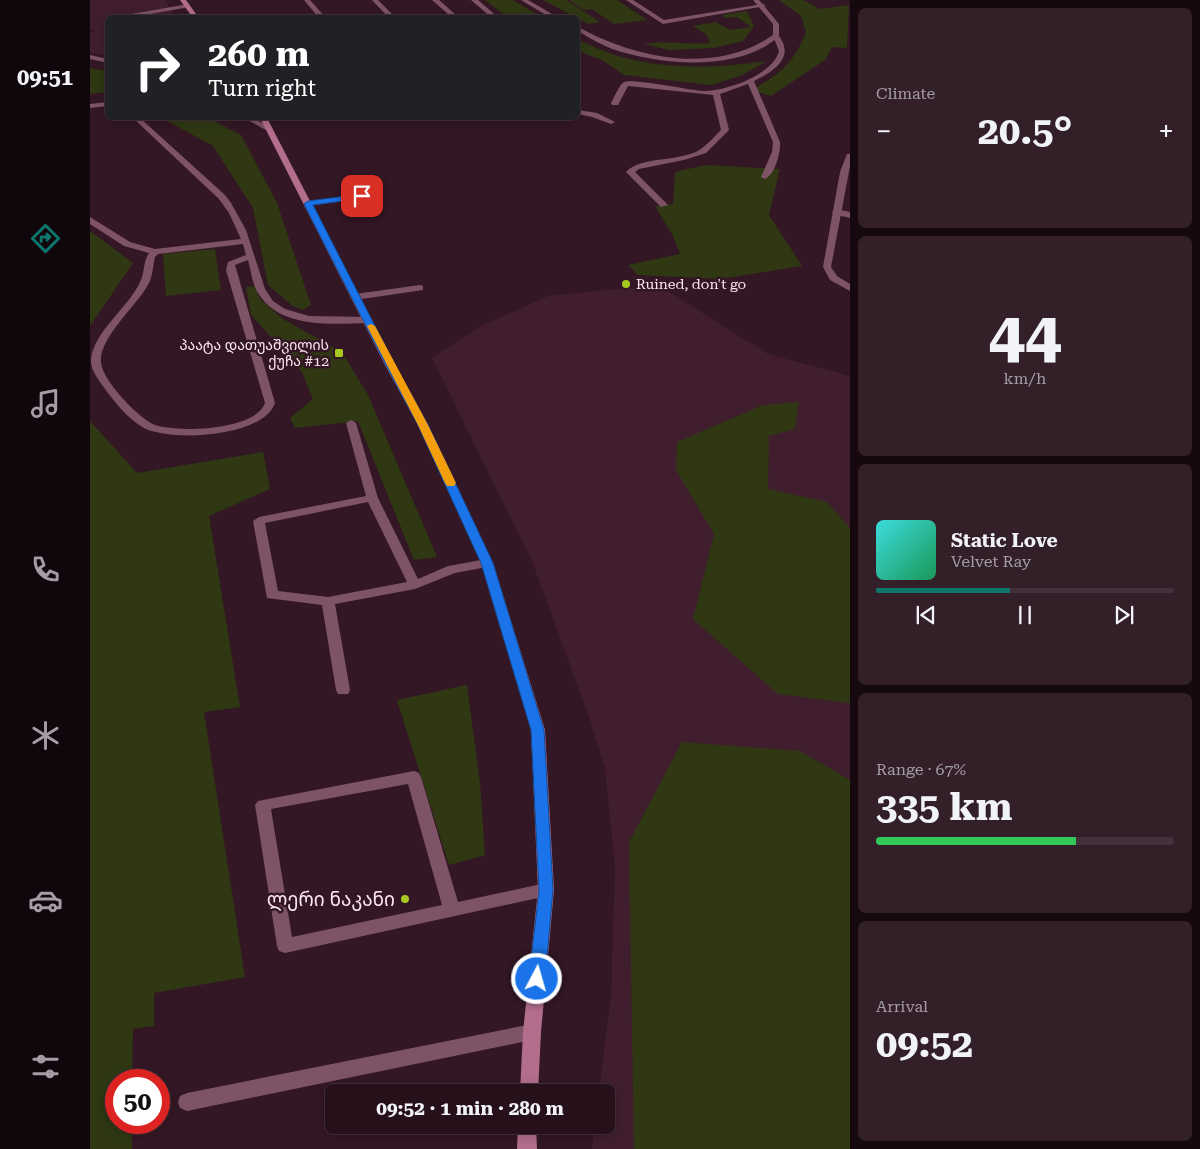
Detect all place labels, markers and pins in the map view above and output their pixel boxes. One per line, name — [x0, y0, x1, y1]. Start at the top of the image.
pin — [341, 175, 383, 217]
place label: Ruined, don't go — [636, 276, 746, 292]
marker: Ruined, don't go — [620, 278, 632, 290]
place label: პაატა დათუაშვილის ქუჩა #12 — [179, 337, 329, 370]
marker: პაატა დათუაშვილის ქუჩა #12 — [333, 347, 345, 359]
place label: ლერი ნაკანი — [267, 888, 395, 912]
marker: ლერი ნაკანი — [399, 893, 411, 905]

